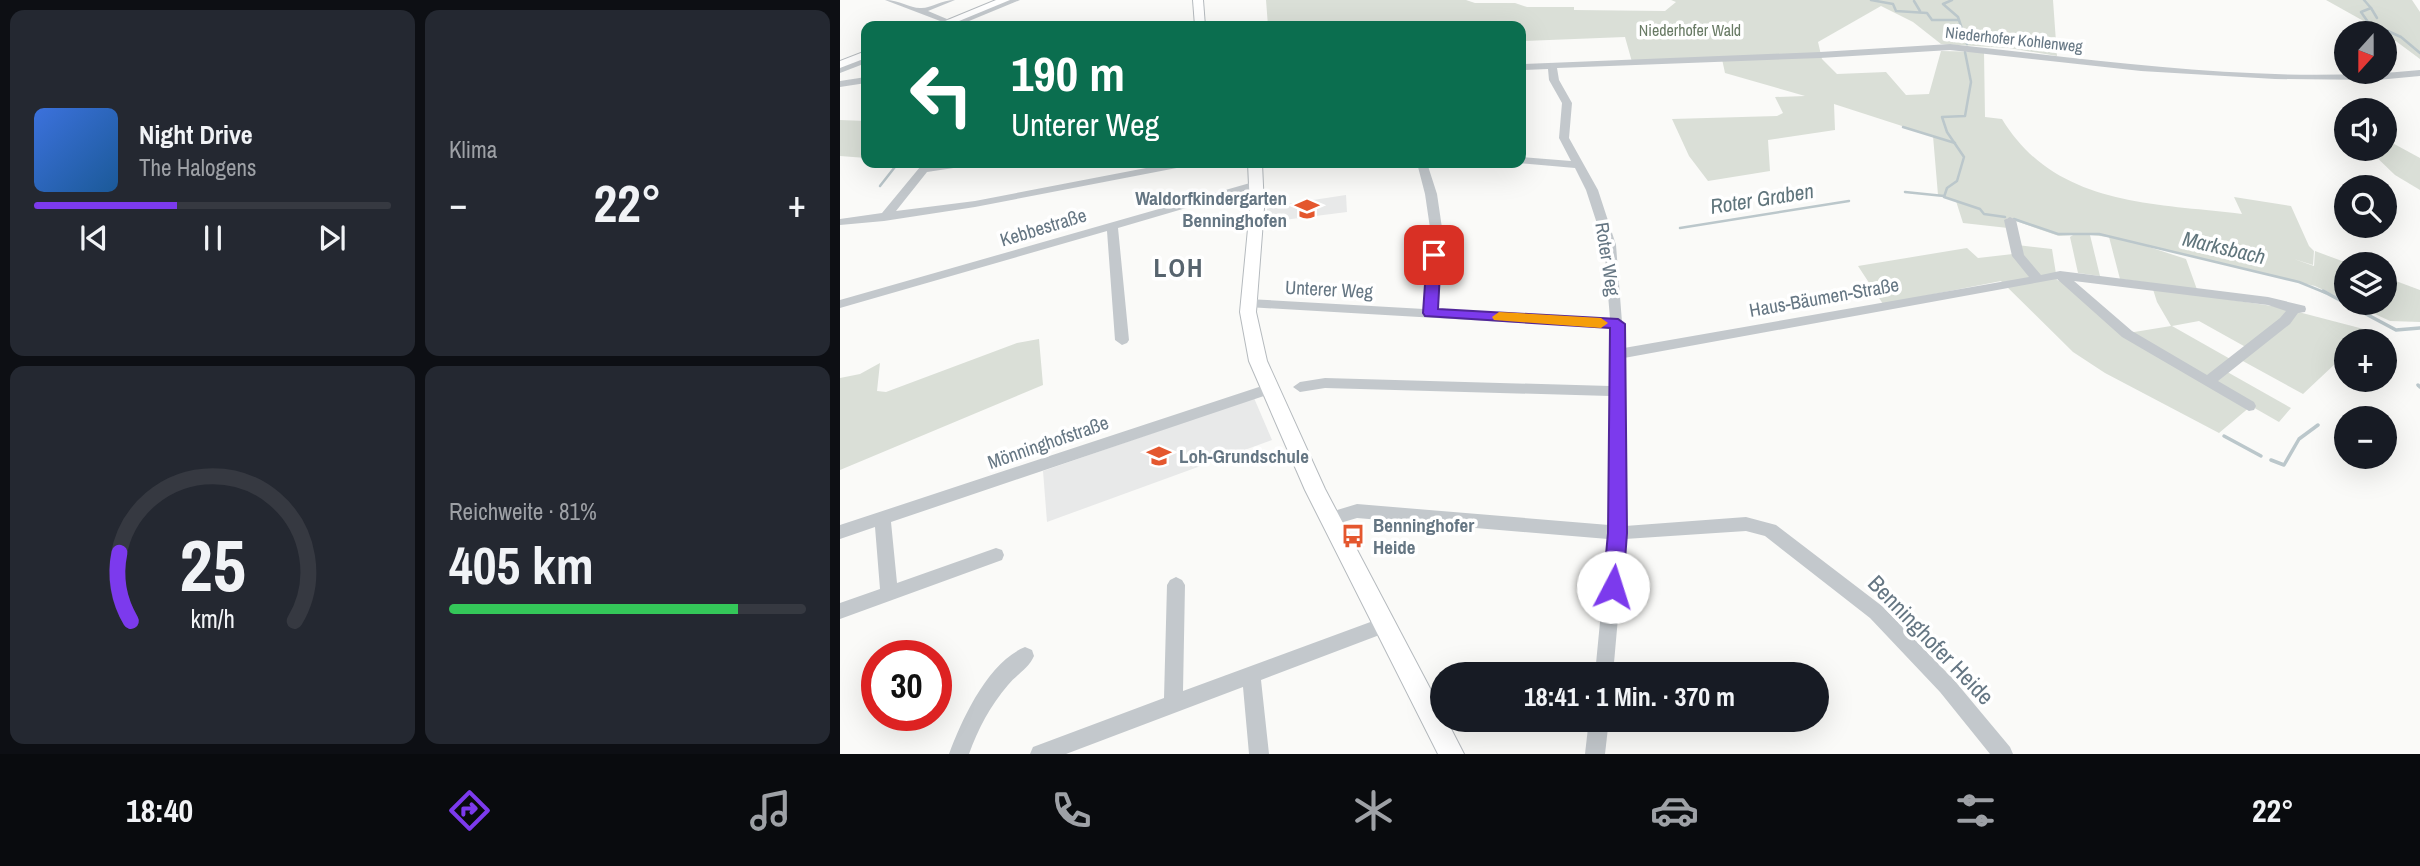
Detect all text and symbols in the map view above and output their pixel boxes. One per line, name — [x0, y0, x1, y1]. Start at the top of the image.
park label: Niederhofer Wald — [1639, 19, 1741, 41]
street label: Niederhofer Kohlenweg — [1944, 21, 2084, 57]
north arrow — [2334, 21, 2398, 84]
map controls — [2334, 21, 2397, 469]
text: 190 m — [1011, 40, 1125, 106]
icon: left — [896, 49, 987, 140]
button: sound — [2334, 98, 2397, 161]
text: Unterer Weg — [1011, 103, 1159, 146]
text: Night Drive — [139, 117, 253, 152]
text: Klima — [449, 134, 497, 165]
text: The Halogens — [139, 152, 256, 183]
text: 22° — [593, 168, 662, 238]
button: search — [2334, 175, 2397, 238]
water label: Roter Graben — [1708, 176, 1816, 221]
text: − — [449, 178, 467, 229]
text: + — [788, 178, 806, 229]
place label: Waldorfkindergarten Benninghofen — [1135, 185, 1287, 233]
school or university icon: Waldorfkindergarten Benninghofen — [1293, 195, 1321, 223]
street label: Kebbestraße — [997, 202, 1089, 252]
icon: previous — [75, 219, 113, 257]
icon: pause — [194, 219, 232, 257]
icon: next — [313, 219, 351, 257]
street label: Roter Weg — [1589, 220, 1627, 298]
water label: Marksbach — [2180, 224, 2268, 271]
pin — [1404, 225, 1464, 285]
icon: arrive — [1415, 236, 1453, 274]
district label: LOH — [1153, 250, 1205, 285]
button: layers — [2334, 252, 2397, 315]
street label: Haus-Bäumen-Straße — [1747, 271, 1901, 323]
street label: Unterer Weg — [1284, 274, 1374, 304]
button: + — [2334, 329, 2397, 392]
button: − — [2334, 406, 2397, 469]
street label: Mönninghofstraße — [984, 409, 1112, 475]
school or university icon: Loh-Grundschule — [1145, 442, 1173, 470]
place label: Loh-Grundschule — [1179, 443, 1309, 469]
text: Reichweite · 81% — [449, 496, 597, 527]
place label: Benninghofer Heide — [1373, 512, 1474, 560]
text: 25 — [179, 516, 246, 614]
bus stop icon: Benninghofer Heide — [1339, 522, 1367, 550]
text: 405 km — [449, 530, 594, 600]
position arrow — [1576, 550, 1650, 624]
street label: Benninghofer Heide — [1862, 568, 2001, 711]
text: km/h — [190, 602, 235, 636]
speed limit sign: 30 — [861, 640, 952, 731]
text: 18:41 · 1 Min. · 370 m — [1524, 679, 1735, 714]
icon: directions — [445, 786, 494, 835]
icon: music — [746, 786, 795, 835]
icon: phone — [1047, 786, 1096, 835]
icon: climate — [1349, 786, 1398, 835]
icon: car — [1650, 786, 1699, 835]
icon: filters — [1951, 786, 2000, 835]
text: 18:40 — [126, 789, 193, 832]
text: 22° — [2252, 789, 2294, 832]

